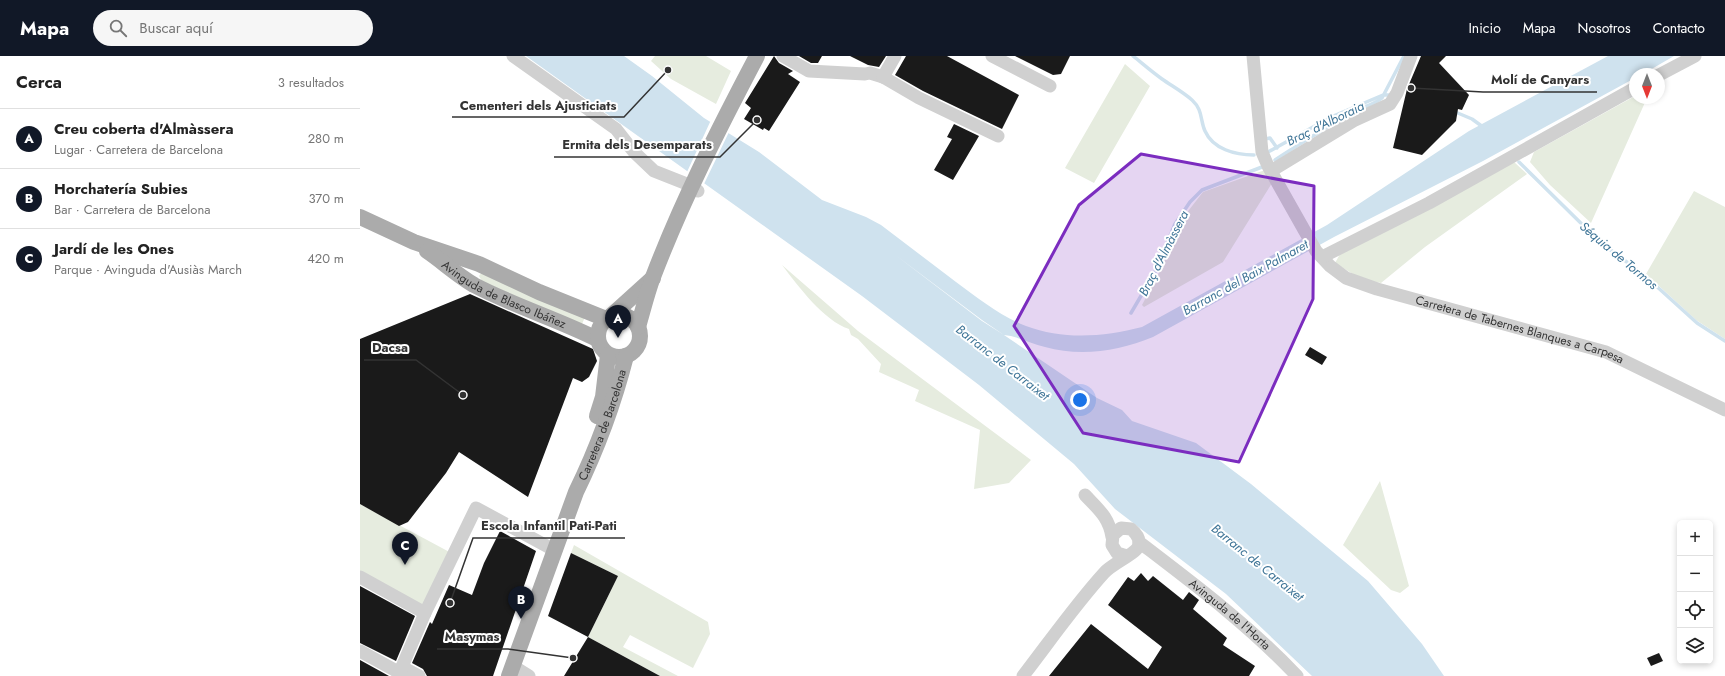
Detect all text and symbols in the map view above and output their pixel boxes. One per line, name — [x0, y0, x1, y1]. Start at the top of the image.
search box — [93, 10, 373, 46]
text: Mapa — [20, 15, 69, 42]
icon: search — [107, 17, 129, 39]
text: Buscar aquí — [139, 17, 213, 39]
text: Inicio — [1468, 18, 1501, 38]
text: Mapa — [1523, 18, 1556, 38]
text: Nosotros — [1578, 18, 1631, 38]
text: Contacto — [1653, 18, 1705, 38]
callout: Molí de Canyars — [1483, 67, 1597, 92]
north arrow — [1629, 68, 1665, 104]
text: Cerca — [16, 70, 62, 94]
text: Molí de Canyars — [1491, 70, 1589, 89]
text: 3 resultados — [278, 73, 344, 92]
callout: Cementeri dels Ajusticiats — [452, 92, 624, 117]
text: Cementeri dels Ajusticiats — [460, 96, 616, 115]
water label: Braç d'Alboraia — [1283, 96, 1367, 151]
text: Creu coberta d'Almàssera — [54, 118, 233, 140]
text: A — [24, 129, 34, 148]
text: 280 m — [308, 129, 344, 148]
callout: Ermita dels Desemparats — [554, 132, 720, 157]
text: Ermita dels Desemparats — [562, 135, 712, 154]
text: Lugar · Carretera de Barcelona — [54, 140, 223, 159]
text: Horchatería Subies — [54, 178, 188, 200]
text: B — [25, 189, 33, 208]
text: 370 m — [308, 189, 344, 208]
text: Bar · Carretera de Barcelona — [54, 200, 211, 219]
water label: Braç d'Almàssera — [1134, 207, 1193, 299]
water label: Séquia de Tormos — [1575, 217, 1663, 294]
water label: Barranc del Baix Palmaret — [1179, 234, 1312, 320]
text: Jardí de les Ones — [54, 238, 174, 260]
text: C — [24, 249, 34, 268]
text: 420 m — [307, 249, 344, 268]
street label: Avinguda de Blasco Ibáñez — [438, 256, 569, 333]
text: Parque · Avinguda d'Ausiàs March — [54, 260, 242, 279]
street label: Carretera de Tabernes Blanques a Carpesa — [1413, 291, 1627, 368]
pin: A — [605, 305, 631, 338]
water label: Barranc de Carraixet — [952, 320, 1054, 406]
callout: Dacsa — [364, 335, 416, 360]
text: Dacsa — [372, 338, 408, 357]
street label: Carretera de Barcelona — [574, 367, 631, 484]
your location — [1070, 390, 1090, 410]
callout: Escola Infantil Pati-Pati — [473, 513, 625, 538]
text: Escola Infantil Pati-Pati — [481, 516, 617, 535]
water label: Barranc de Carraixet — [1207, 519, 1309, 606]
map controls — [1677, 520, 1713, 664]
button: + — [1677, 520, 1713, 556]
pin: C — [392, 532, 418, 565]
button: − — [1677, 556, 1713, 592]
street label: Avinguda de l'Horta — [1185, 574, 1275, 654]
pin: B — [508, 586, 534, 619]
button: locate — [1677, 592, 1713, 628]
callout: Masymas — [437, 624, 508, 649]
text: Masymas — [445, 627, 499, 646]
button: layers — [1677, 628, 1713, 664]

